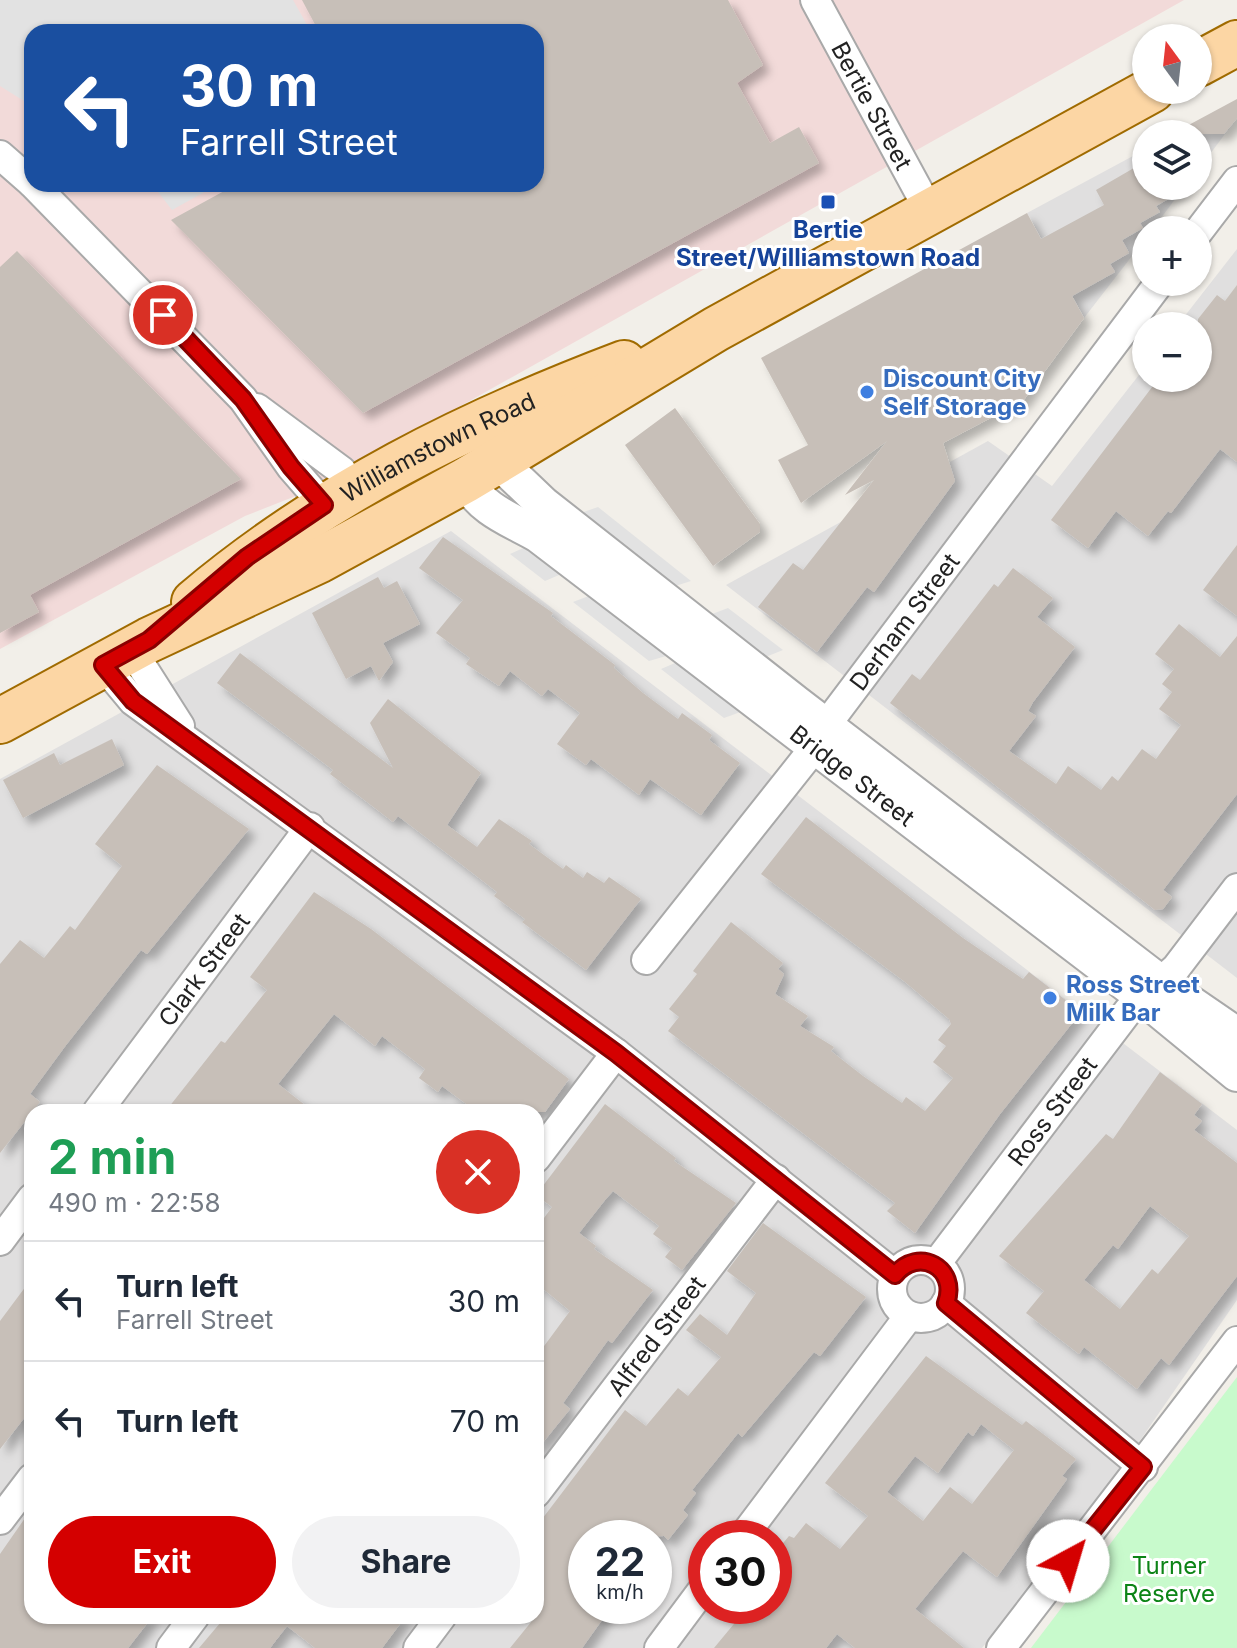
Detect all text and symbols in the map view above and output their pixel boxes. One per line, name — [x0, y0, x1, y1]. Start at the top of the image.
north arrow — [1132, 24, 1212, 104]
map controls — [1132, 24, 1212, 392]
street label: Bertie Street — [826, 36, 919, 175]
text: 30 m — [180, 52, 318, 120]
icon: left — [48, 56, 152, 160]
text: Farrell Street — [180, 120, 398, 164]
button: layers — [1132, 120, 1212, 200]
marker: Bertie Street/Williamstown Road — [819, 193, 837, 211]
place label: Bertie Street/Williamstown Road — [676, 215, 980, 272]
button: + — [1132, 216, 1212, 296]
pin — [129, 281, 197, 349]
icon: arrive — [141, 293, 185, 337]
button: − — [1132, 312, 1212, 392]
place label: Discount City Self Storage — [883, 364, 1042, 421]
marker: Discount City Self Storage — [858, 383, 876, 401]
street label: Williamstown Road — [335, 386, 539, 508]
street label: Derham Street — [843, 547, 965, 696]
street label: Bridge Street — [785, 718, 921, 832]
street label: Clark Street — [152, 907, 255, 1032]
place label: Ross Street Milk Bar — [1066, 970, 1200, 1027]
marker: Ross Street Milk Bar — [1041, 989, 1059, 1007]
street label: Ross Street — [1001, 1051, 1103, 1171]
text: 2 min — [48, 1127, 176, 1186]
button: close — [436, 1130, 520, 1214]
text: 490 m · 22:58 — [48, 1187, 221, 1218]
text: Turn left — [116, 1268, 238, 1304]
street label: Alfred Street — [601, 1270, 711, 1401]
icon: left — [48, 1279, 92, 1323]
text: 30 m — [448, 1283, 520, 1319]
text: Farrell Street — [116, 1304, 273, 1335]
icon: left — [48, 1399, 92, 1443]
text: Turn left — [116, 1403, 238, 1439]
text: 70 m — [450, 1403, 520, 1439]
button: Exit — [48, 1516, 276, 1608]
button: Share — [292, 1516, 520, 1608]
position arrow — [1026, 1519, 1110, 1603]
speed limit sign: 30 — [688, 1520, 792, 1624]
text: 22 — [595, 1537, 645, 1586]
park label: Turner Reserve — [1123, 1551, 1215, 1608]
text: km/h — [596, 1580, 644, 1604]

